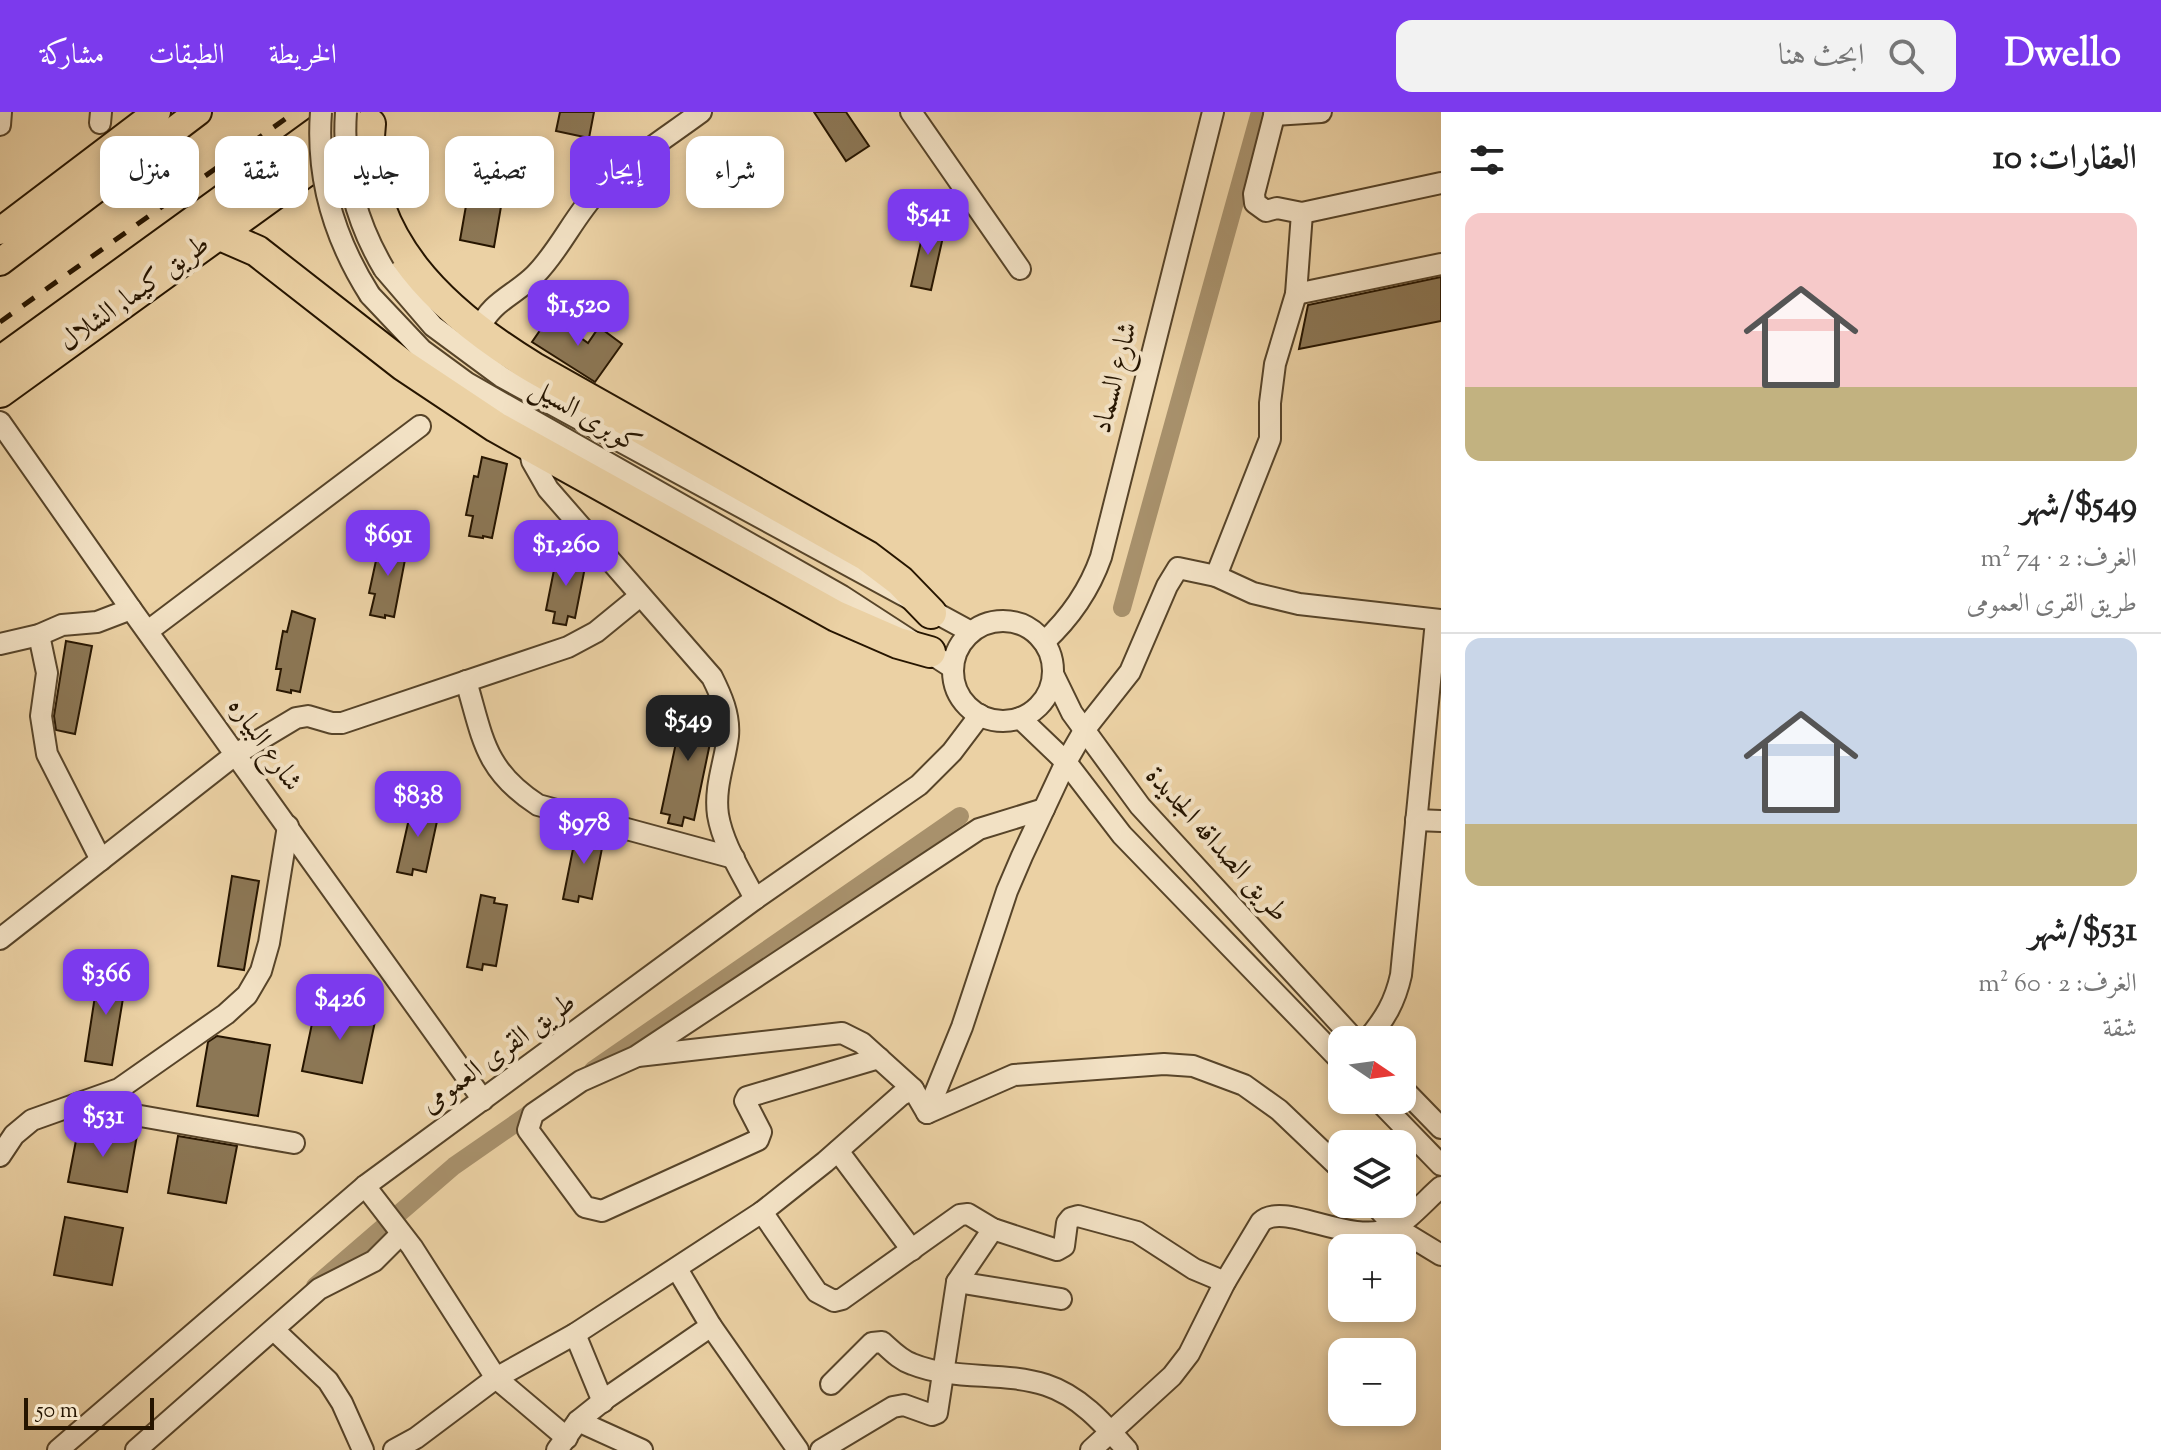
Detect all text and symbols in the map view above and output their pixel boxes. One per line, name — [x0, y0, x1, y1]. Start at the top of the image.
search box — [1396, 20, 1956, 92]
text: Dwello — [2004, 29, 2121, 83]
icon: search — [1884, 34, 1928, 78]
text: ابحث هنا — [1778, 35, 1864, 78]
text: مشاركة — [40, 36, 104, 76]
text: الطبقات — [148, 36, 225, 76]
text: الخريطة — [269, 36, 337, 76]
text: العقارات: 10 — [1993, 135, 2137, 184]
chip: منزل — [100, 136, 199, 208]
chip: شقة — [215, 136, 308, 208]
chip: جديد — [324, 136, 429, 208]
chip: تصفية — [445, 136, 554, 208]
chip: إيجار — [570, 136, 670, 208]
chip: شراء — [686, 136, 784, 208]
icon: filters — [1465, 138, 1509, 182]
pin: $541 — [881, 189, 975, 257]
text: $541 — [906, 196, 950, 233]
street label: طريق كيما, الشلال — [51, 226, 219, 362]
icon: home — [1729, 265, 1873, 409]
pin: $1,520 — [513, 280, 643, 348]
text: $1,520 — [546, 287, 610, 324]
street label: شارع السماد — [1083, 318, 1150, 438]
street label: كوبرى السيل — [522, 369, 648, 465]
text: $549/شهر — [2021, 482, 2137, 531]
pin: $691 — [341, 510, 435, 578]
text: $691 — [364, 517, 412, 554]
pin: $1,260 — [501, 520, 631, 588]
text: $1,260 — [532, 527, 600, 564]
text: الغرف: 2 · 74 m² — [1981, 541, 2137, 578]
text: طريق القرى العمومى — [1966, 586, 2137, 623]
street label: شارع البياره — [216, 690, 311, 801]
icon: home — [1729, 690, 1873, 834]
pin: $549 — [641, 695, 735, 763]
text: $549 — [664, 702, 712, 739]
street label: طريق الصداقه الجديدة — [1135, 758, 1297, 932]
pin: $838 — [371, 771, 465, 839]
text: $838 — [393, 778, 443, 815]
pin: $978 — [537, 798, 631, 866]
text: $978 — [558, 805, 610, 842]
text: $531/شهر — [2029, 907, 2137, 956]
pin: $366 — [59, 949, 153, 1017]
text: $366 — [81, 956, 131, 993]
text: الغرف: 2 · 60 m² — [1978, 966, 2137, 1003]
pin: $426 — [293, 974, 387, 1042]
text: $426 — [314, 981, 366, 1018]
street label: طريق القرى العمومى — [413, 984, 585, 1124]
text: شقة — [2103, 1011, 2137, 1048]
north arrow — [1328, 1026, 1416, 1114]
map controls — [1328, 1026, 1416, 1426]
pin: $531 — [56, 1091, 150, 1159]
text: $531 — [82, 1098, 124, 1135]
button: layers — [1328, 1130, 1416, 1218]
button: + — [1328, 1234, 1416, 1322]
button: − — [1328, 1338, 1416, 1426]
scale bar — [24, 1394, 154, 1430]
text: 50 m — [36, 1396, 78, 1428]

